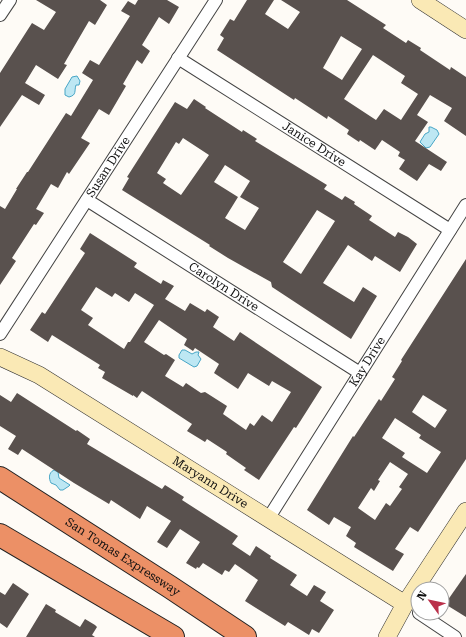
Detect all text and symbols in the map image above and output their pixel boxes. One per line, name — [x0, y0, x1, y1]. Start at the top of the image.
street label: Janice Drive — [280, 119, 349, 170]
street label: Susan Drive — [83, 134, 133, 200]
street label: Carolyn Drive — [186, 259, 262, 314]
street label: Kay Drive — [346, 334, 388, 389]
street label: Maryann Drive — [170, 453, 251, 511]
street label: San Tomas Expressway — [63, 515, 184, 599]
north arrow — [410, 581, 450, 621]
text: N — [414, 588, 430, 603]

